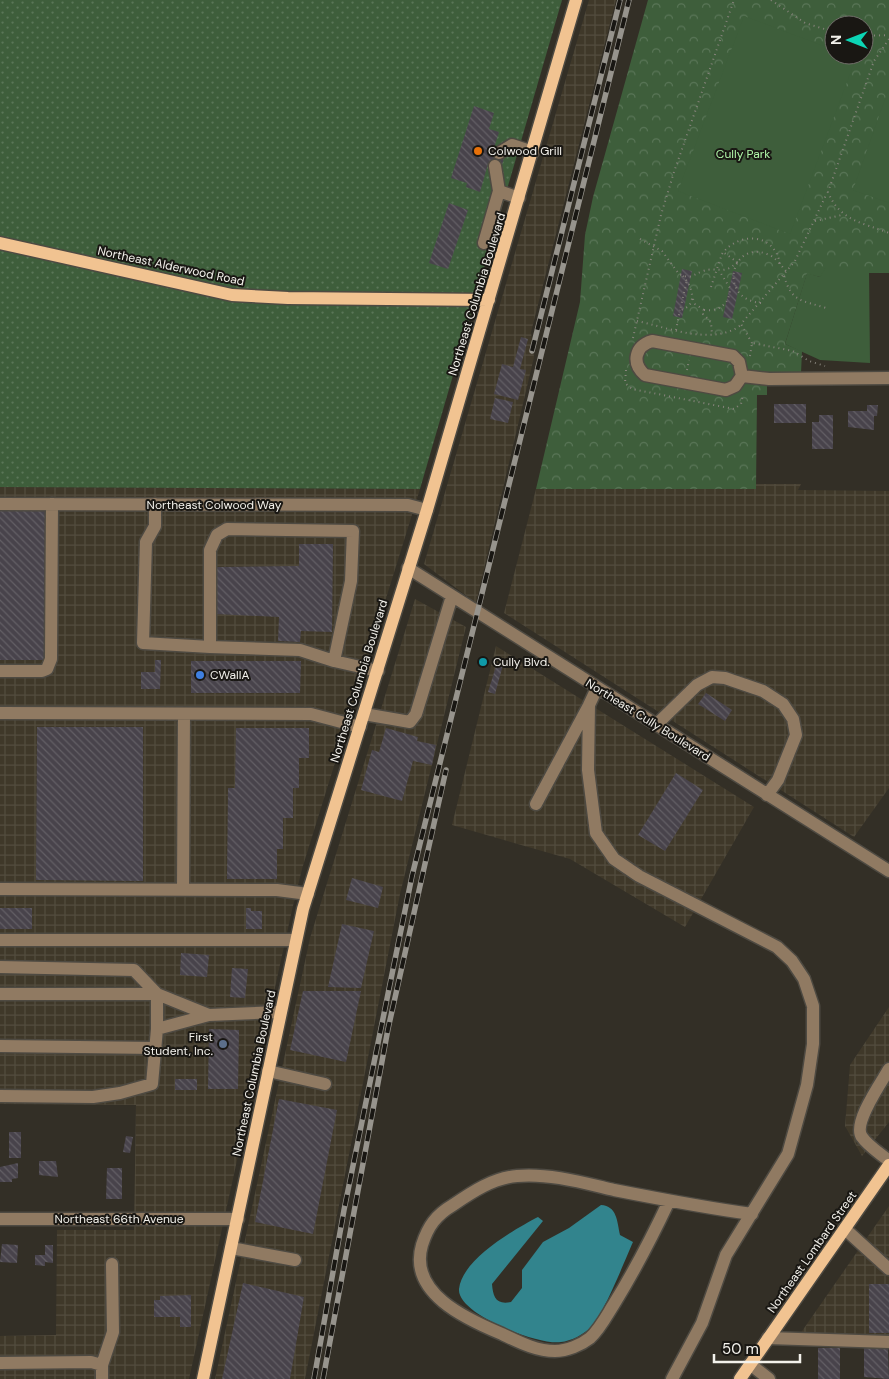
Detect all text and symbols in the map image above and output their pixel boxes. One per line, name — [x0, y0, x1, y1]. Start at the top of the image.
north arrow — [824, 15, 874, 65]
text: N — [827, 35, 845, 45]
place label: Colwood Grill — [488, 143, 562, 159]
marker: Colwood Grill — [472, 145, 484, 157]
park label: Cully Park — [716, 146, 770, 162]
street label: Northeast Columbia Boulevard — [445, 211, 509, 377]
street label: Northeast Alderwood Road — [96, 243, 246, 289]
street label: Northeast Colwood Way — [147, 497, 282, 513]
street label: Northeast Columbia Boulevard — [327, 598, 391, 764]
place label: Cully Blvd. — [493, 654, 550, 670]
marker: Cully Blvd. — [477, 656, 489, 668]
place label: CWallA — [210, 667, 249, 683]
marker: CWallA — [194, 669, 206, 681]
street label: Northeast Cully Boulevard — [583, 675, 713, 765]
street label: Northeast Columbia Boulevard — [229, 989, 279, 1157]
place label: First Student, Inc. — [144, 1029, 213, 1059]
marker: First Student, Inc. — [217, 1038, 229, 1050]
street label: Northeast Lombard Street — [764, 1188, 860, 1316]
street label: Northeast 66th Avenue — [54, 1211, 184, 1227]
scale bar — [714, 1332, 800, 1364]
text: 50 m — [722, 1339, 759, 1359]

